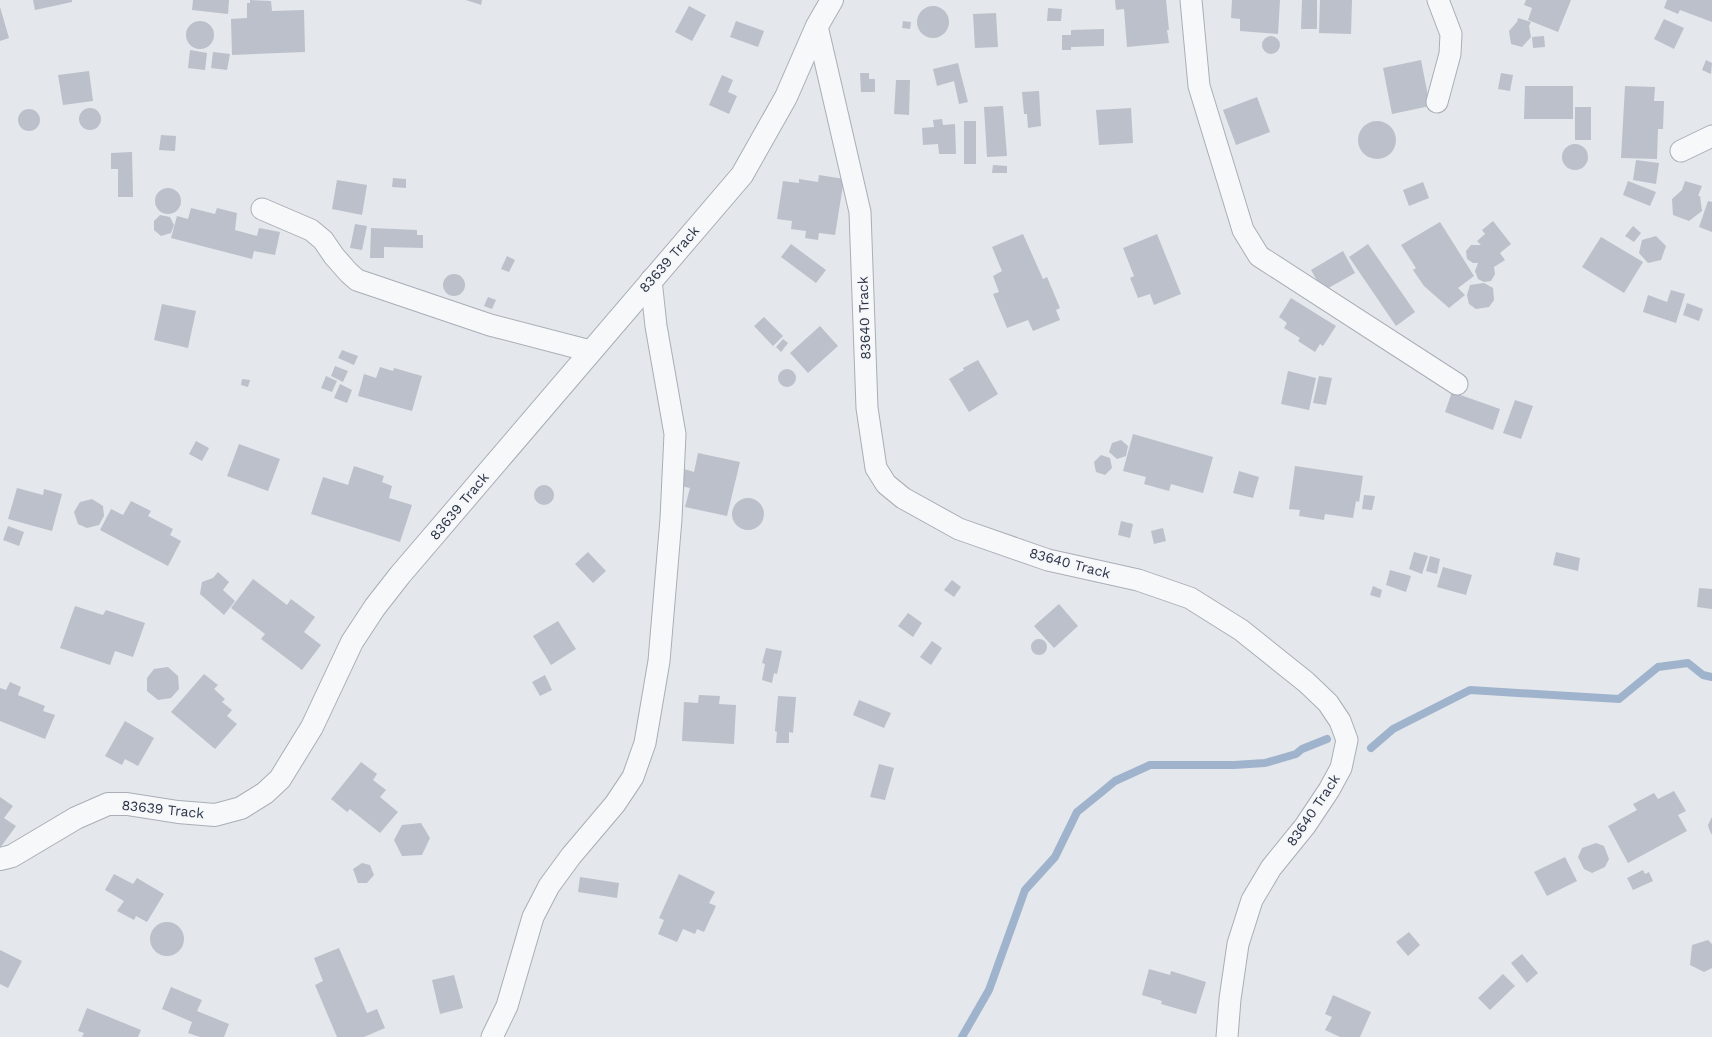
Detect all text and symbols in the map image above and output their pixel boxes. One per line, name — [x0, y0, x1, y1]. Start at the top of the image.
street label: 83639 Track — [636, 222, 702, 296]
street label: 83640 Track — [855, 276, 873, 360]
street label: 83639 Track — [426, 469, 492, 543]
street label: 83640 Track — [1028, 544, 1112, 582]
street label: 83640 Track — [1283, 771, 1343, 849]
street label: 83639 Track — [121, 797, 205, 821]

